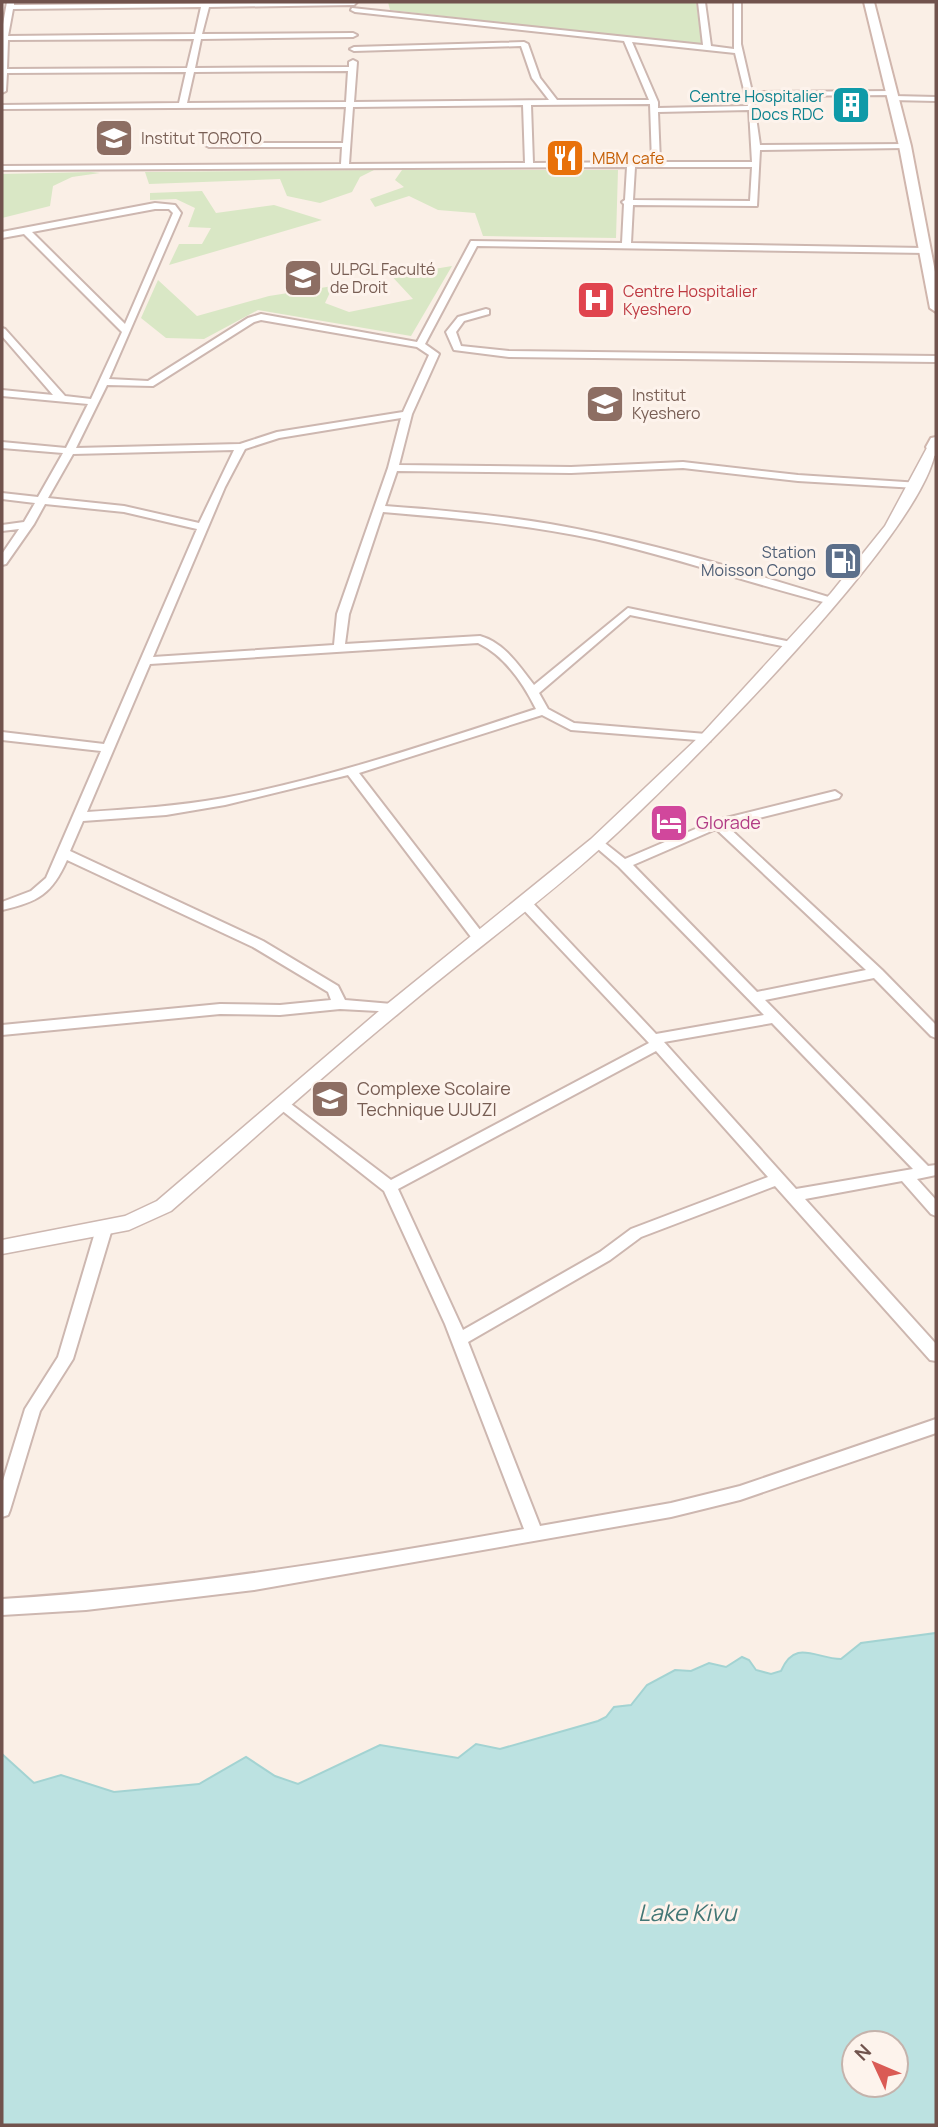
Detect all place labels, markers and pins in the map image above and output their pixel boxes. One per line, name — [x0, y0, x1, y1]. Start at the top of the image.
building icon: Centre Hospitalier Docs RDC — [830, 84, 872, 126]
place label: Centre Hospitalier Docs RDC — [690, 85, 824, 125]
school or university icon: Institut TOROTO — [93, 117, 135, 159]
place label: Institut TOROTO — [141, 127, 262, 149]
restaurant icon: MBM cafe — [544, 137, 586, 179]
place label: MBM cafe — [592, 147, 664, 169]
school or university icon: ULPGL Faculté de Droit — [282, 257, 324, 299]
place label: ULPGL Faculté de Droit — [330, 258, 435, 298]
hospital icon: Centre Hospitalier Kyeshero — [575, 279, 617, 321]
place label: Centre Hospitalier Kyeshero — [623, 280, 758, 320]
school or university icon: Institut Kyeshero — [584, 383, 626, 425]
place label: Institut Kyeshero — [632, 384, 701, 424]
fuel station icon: Station Moisson Congo — [822, 540, 864, 582]
place label: Station Moisson Congo — [701, 541, 816, 581]
hotel icon: Glorade — [648, 802, 690, 844]
place label: Glorade — [696, 810, 761, 834]
place label: Complexe Scolaire Technique UJUZI — [357, 1076, 511, 1121]
school or university icon: Complexe Scolaire Technique UJUZI — [309, 1078, 351, 1120]

